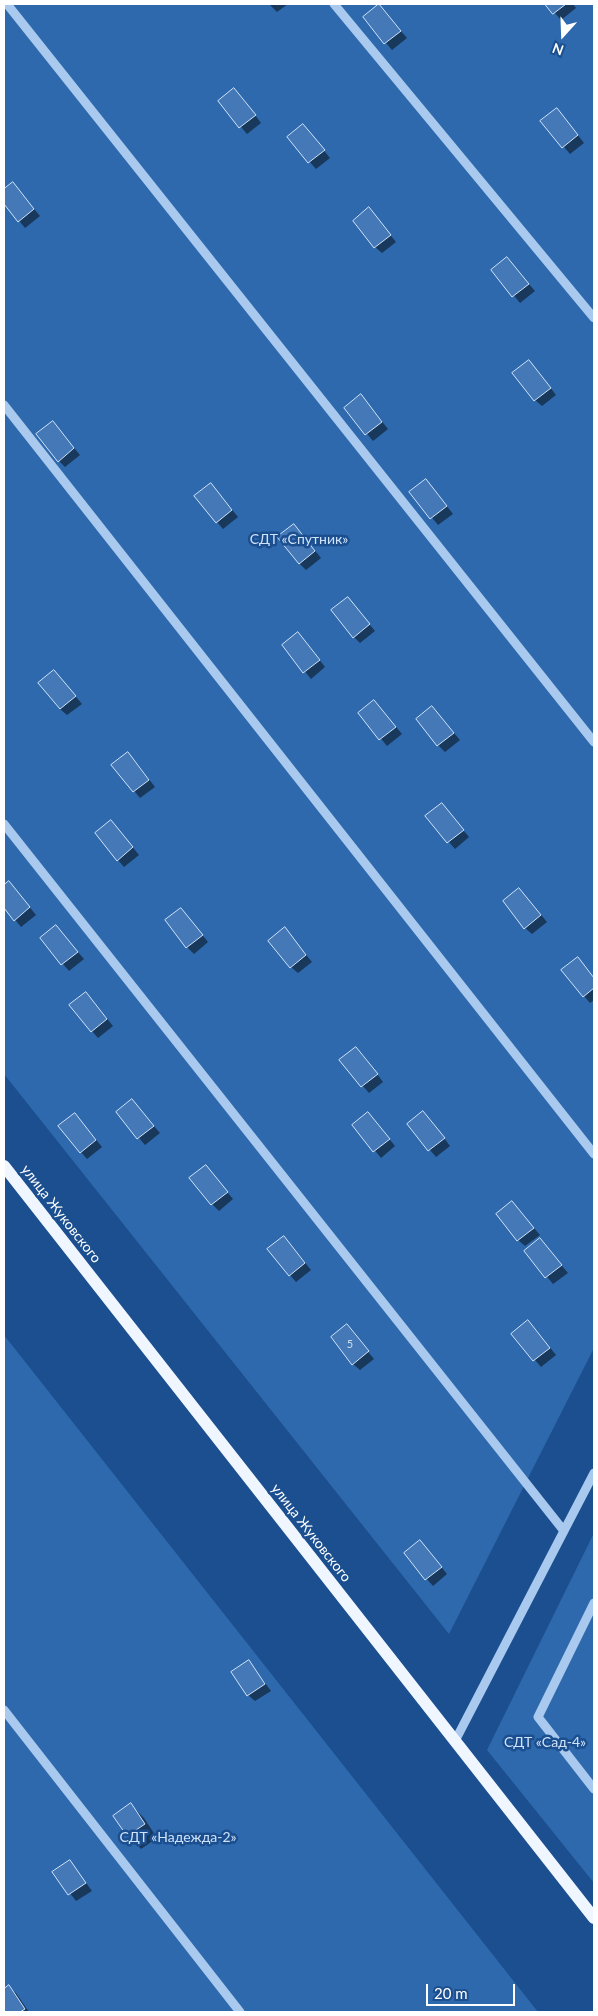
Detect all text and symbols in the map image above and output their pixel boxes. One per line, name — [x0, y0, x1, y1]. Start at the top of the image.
north arrow — [538, 10, 588, 60]
text: N — [550, 40, 566, 59]
park label: СДТ «Спутник» — [250, 531, 348, 547]
street label: улица Жуковского — [18, 1162, 104, 1266]
house number: 5 — [347, 1337, 353, 1351]
street label: улица Жуковского — [268, 1481, 354, 1585]
park label: СДТ «Сад-4» — [504, 1734, 586, 1750]
park label: СДТ «Надежда-2» — [119, 1829, 237, 1845]
scale bar — [428, 1974, 517, 2006]
text: 20 m — [434, 1984, 468, 2002]

